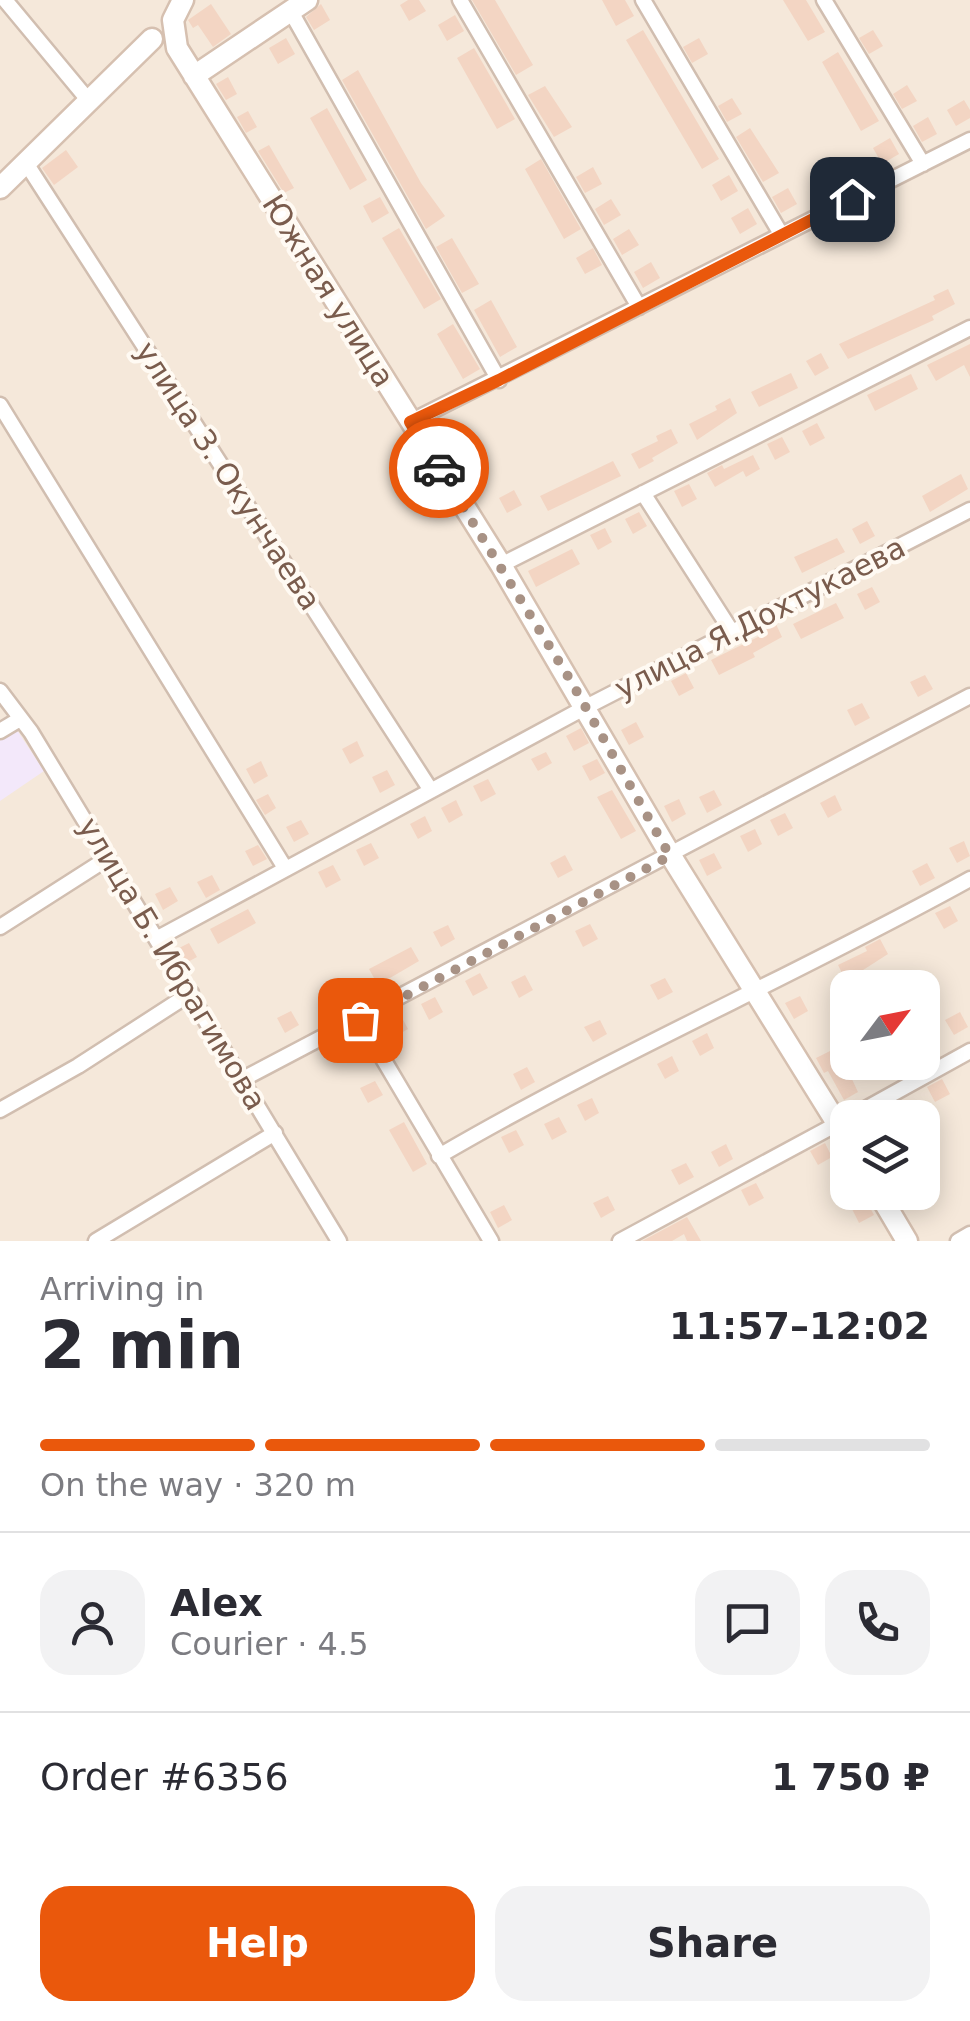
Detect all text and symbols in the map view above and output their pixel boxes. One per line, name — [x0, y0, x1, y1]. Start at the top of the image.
pin — [810, 157, 895, 242]
icon: home — [825, 172, 880, 227]
street label: Южная улица — [255, 188, 402, 393]
street label: улица З. Окунчаева — [129, 335, 328, 616]
courier — [389, 418, 489, 518]
icon: car — [412, 441, 467, 496]
street label: улица Я.Дохтукаева — [609, 529, 911, 706]
street label: улица Б. Ибрагимова — [71, 811, 274, 1116]
north arrow — [830, 970, 940, 1080]
map controls — [830, 970, 940, 1210]
pin — [318, 978, 403, 1063]
icon: bag — [333, 993, 388, 1048]
button: layers — [830, 1100, 940, 1210]
text: Arriving in — [40, 1270, 204, 1308]
text: 11:57–12:02 — [669, 1304, 930, 1348]
text: 2 min — [40, 1308, 244, 1383]
text: On the way · 320 m — [40, 1466, 356, 1504]
button: person — [40, 1570, 145, 1675]
button: chat — [695, 1570, 800, 1675]
button: phone — [825, 1570, 930, 1675]
text: Alex — [170, 1581, 263, 1625]
text: Courier · 4.5 — [170, 1625, 369, 1663]
text: Order #6356 — [40, 1755, 289, 1799]
text: 1 750 ₽ — [771, 1755, 930, 1799]
button: Help — [40, 1886, 475, 2001]
button: Share — [495, 1886, 930, 2001]

